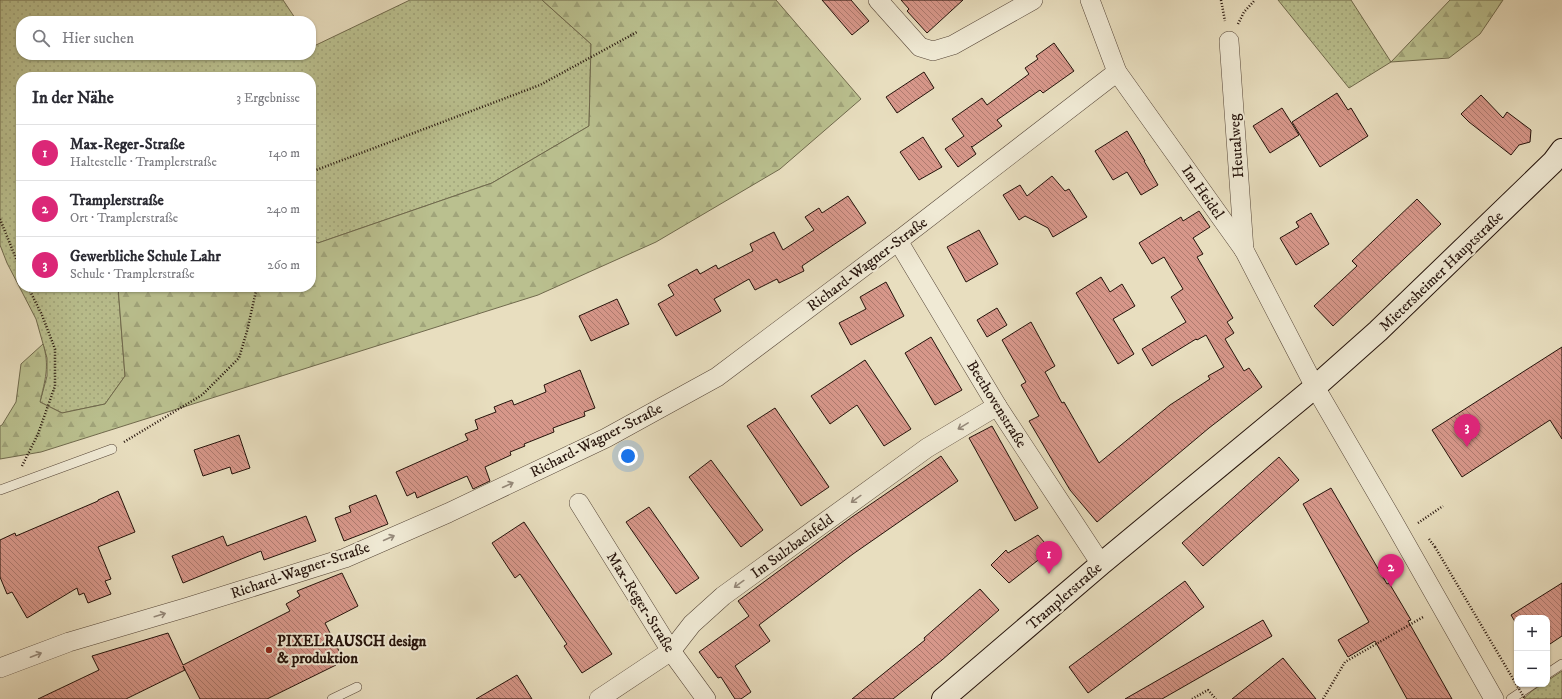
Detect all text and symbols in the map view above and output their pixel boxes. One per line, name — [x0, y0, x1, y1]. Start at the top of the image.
search box — [16, 16, 316, 60]
icon: search — [30, 27, 52, 49]
text: Hier suchen — [62, 29, 134, 48]
text: In der Nähe — [32, 87, 114, 109]
text: 3 Ergebnisse — [236, 90, 300, 106]
street label: Heutalweg — [1225, 112, 1248, 179]
text: Max-Reger-Straße — [70, 135, 185, 154]
text: 1 — [43, 145, 47, 161]
text: 140 m — [268, 145, 300, 161]
text: Haltestelle · Tramplerstraße — [70, 154, 217, 170]
street label: Im Heidel — [1177, 162, 1228, 223]
text: Tramplerstraße — [70, 191, 164, 210]
text: 2 — [42, 201, 48, 217]
text: 240 m — [267, 201, 300, 217]
street label: Mietersheimer Hauptstraße — [1375, 207, 1507, 336]
text: Ort · Tramplerstraße — [70, 210, 178, 226]
street label: Richard-Wagner-Straße — [803, 213, 931, 316]
text: Gewerbliche Schule Lahr — [70, 247, 221, 266]
text: 3 — [43, 257, 47, 273]
text: 260 m — [267, 257, 300, 273]
text: Schule · Tramplerstraße — [70, 266, 195, 282]
street label: Beethovenstraße — [962, 357, 1031, 451]
street label: Richard-Wagner-Straße — [527, 399, 665, 482]
pin: 3 — [1454, 414, 1480, 447]
one-way arrow — [958, 422, 969, 430]
your location — [618, 446, 638, 466]
one-way arrow — [502, 481, 514, 488]
one-way arrow — [851, 495, 862, 503]
street label: Im Sulzbachfeld — [747, 510, 838, 583]
one-way arrow — [383, 534, 395, 541]
street label: Richard-Wagner-Straße — [228, 538, 372, 603]
pin: 1 — [1036, 541, 1062, 574]
street label: Max-Reger-Straße — [602, 549, 679, 656]
pin: 2 — [1378, 554, 1404, 587]
street label: Tramplerstraße — [1023, 558, 1106, 634]
one-way arrow — [734, 579, 745, 588]
one-way arrow — [154, 611, 167, 618]
map controls — [1514, 615, 1550, 687]
button: + — [1514, 615, 1550, 651]
place label: PIXELRAUSCH design & produktion — [277, 632, 427, 668]
marker: PIXELRAUSCH design & produktion — [264, 645, 274, 655]
one-way arrow — [30, 650, 42, 658]
button: − — [1514, 651, 1550, 687]

